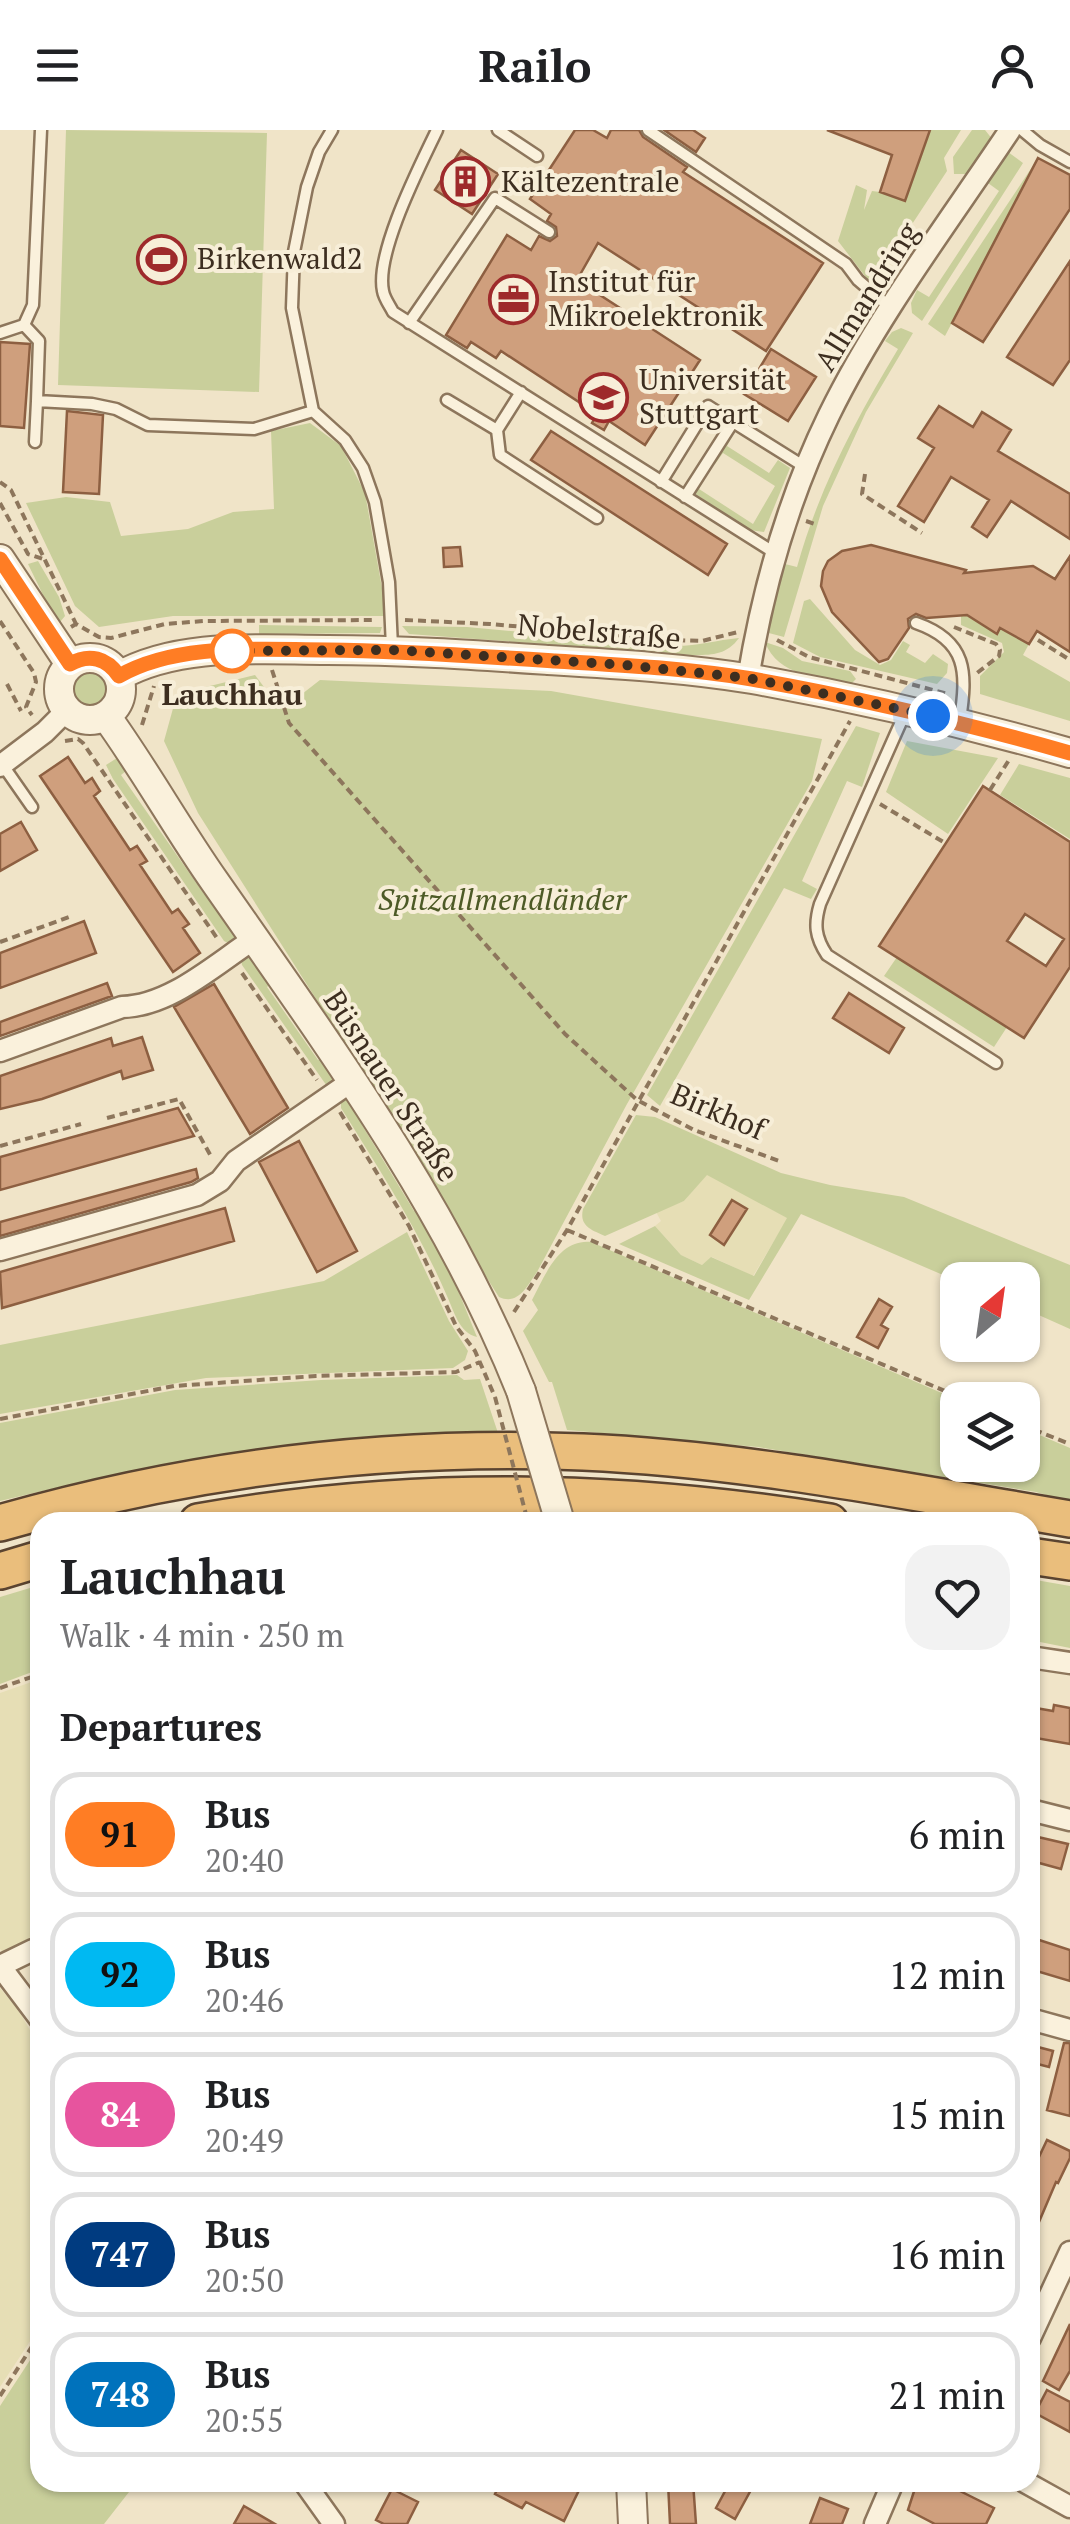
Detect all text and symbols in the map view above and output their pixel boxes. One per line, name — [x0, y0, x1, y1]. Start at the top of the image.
text: Railo — [478, 35, 592, 95]
icon: menu — [30, 38, 85, 93]
icon: person — [985, 38, 1040, 93]
building icon: Kältezentrale — [440, 156, 492, 208]
place label: Kältezentrale — [501, 161, 680, 201]
street label: Allmandring — [805, 214, 928, 378]
sports icon: Birkenwald2 — [136, 233, 188, 285]
place label: Birkenwald2 — [197, 238, 363, 278]
place label: Institut für Mikroelektronik — [548, 261, 763, 335]
office icon: Institut für Mikroelektronik — [487, 273, 539, 325]
place label: Universität Stuttgart — [639, 359, 787, 433]
school or university icon: Universität Stuttgart — [578, 371, 630, 423]
street label: Nobelstraße — [516, 604, 683, 658]
marker: Lauchhau — [211, 630, 253, 672]
place label: Lauchhau — [161, 674, 303, 714]
your location — [908, 691, 958, 741]
park label: Spitzallmendländer — [378, 879, 628, 919]
street label: Büsnauer Straße — [315, 982, 469, 1189]
street label: Birkhof — [665, 1073, 773, 1149]
north arrow — [940, 1262, 1040, 1362]
map controls — [940, 1262, 1040, 1482]
button: layers — [940, 1382, 1040, 1482]
text: Lauchhau — [60, 1544, 286, 1608]
button: heart — [905, 1545, 1010, 1650]
text: Walk · 4 min · 250 m — [60, 1614, 344, 1656]
text: Departures — [60, 1702, 262, 1752]
text: Bus — [205, 1789, 270, 1839]
text: 6 min — [909, 1810, 1005, 1860]
text: 91 — [100, 1811, 140, 1857]
text: 20:40 — [205, 1839, 284, 1881]
text: Bus — [205, 1929, 270, 1979]
text: 12 min — [888, 1950, 1005, 2000]
text: 92 — [100, 1951, 140, 1997]
text: 20:46 — [205, 1979, 284, 2021]
text: Bus — [205, 2069, 270, 2119]
text: 15 min — [888, 2090, 1005, 2140]
text: 84 — [100, 2091, 140, 2137]
text: 20:49 — [205, 2119, 284, 2161]
text: Bus — [205, 2209, 270, 2259]
text: 16 min — [888, 2230, 1005, 2280]
text: 747 — [90, 2231, 150, 2277]
text: 20:50 — [205, 2259, 284, 2301]
text: Bus — [205, 2349, 270, 2399]
text: 21 min — [888, 2370, 1005, 2420]
text: 748 — [90, 2371, 150, 2417]
text: 20:55 — [205, 2399, 284, 2441]

